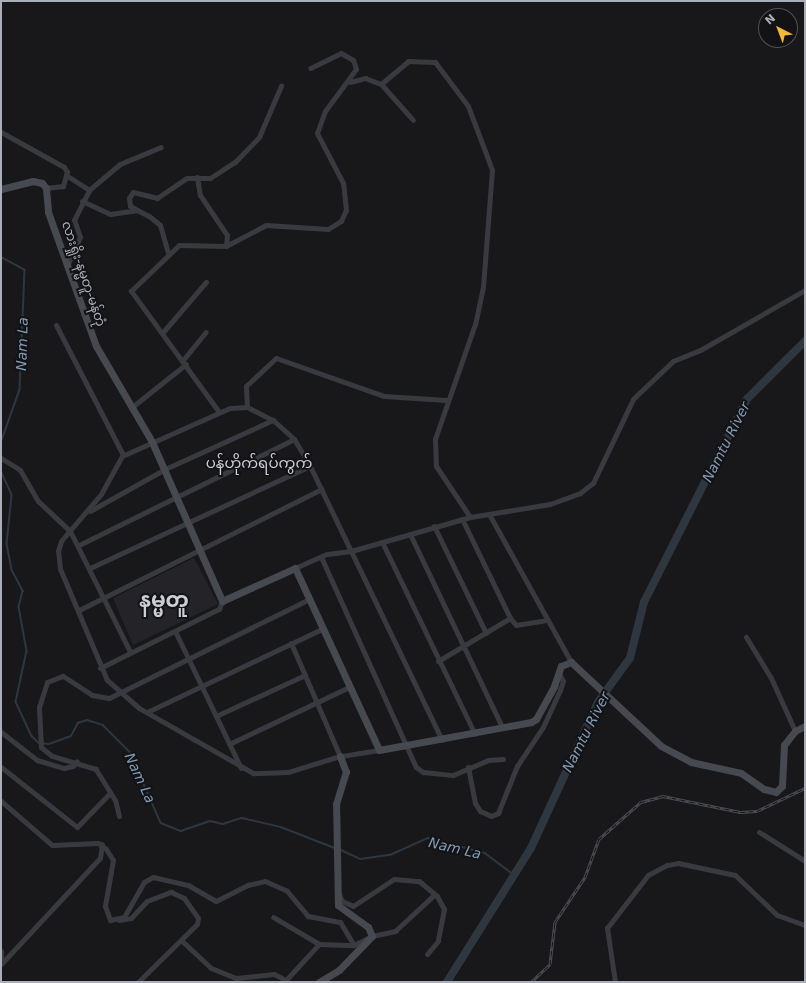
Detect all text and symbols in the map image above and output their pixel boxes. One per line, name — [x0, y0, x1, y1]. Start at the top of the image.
north arrow — [758, 8, 798, 48]
text: N — [763, 12, 778, 27]
street label: လားရှိုး-နမ္မတူ-မန်တုံ — [58, 219, 108, 329]
water label: Nam La — [13, 317, 31, 371]
water label: Namtu River — [699, 399, 753, 485]
district label: ပန်ဟိုက်ရပ်ကွက် — [206, 455, 312, 473]
district label: နမ္မတူ — [139, 587, 189, 613]
water label: Namtu River — [559, 689, 613, 775]
water label: Nam La — [121, 750, 159, 806]
water label: Nam La — [427, 834, 483, 862]

